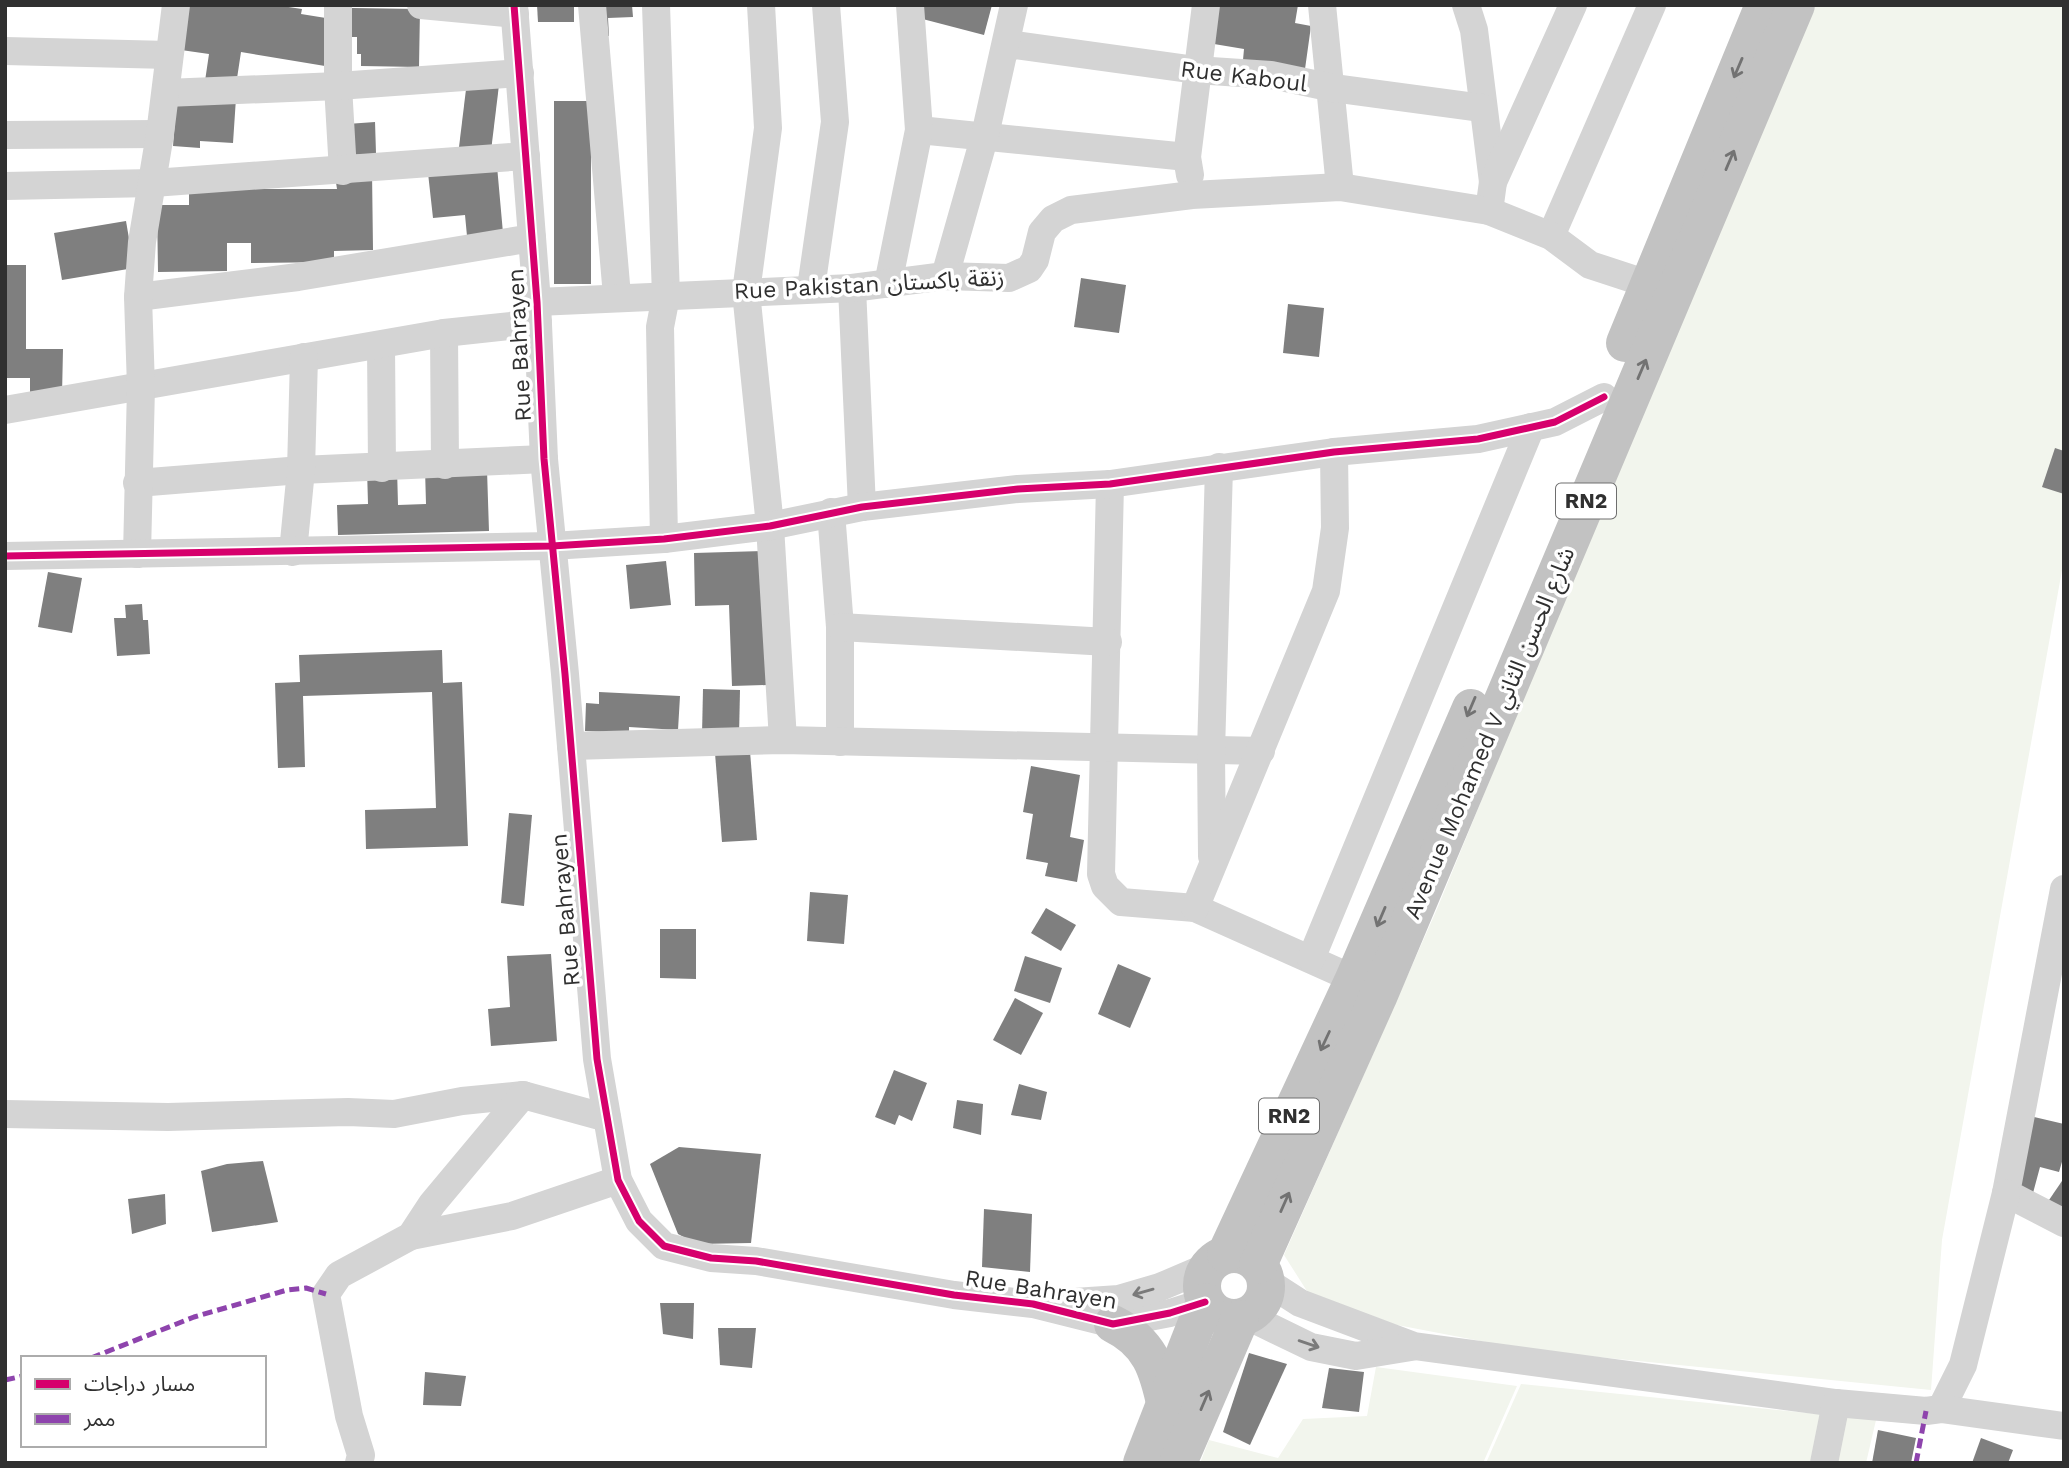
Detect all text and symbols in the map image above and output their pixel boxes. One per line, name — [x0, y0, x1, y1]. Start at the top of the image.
street label: Rue Kaboul — [1179, 55, 1309, 98]
one-way arrow — [1731, 57, 1744, 79]
one-way arrow — [1724, 149, 1737, 171]
street label: Rue Pakistan زنقة باكستان — [733, 264, 1005, 305]
street label: Rue Bahrayen — [502, 268, 537, 422]
one-way arrow — [1636, 359, 1649, 381]
road number: RN2 — [1556, 484, 1616, 518]
street label: Avenue Mohamed V شارع الحسن الثاني — [1399, 543, 1583, 924]
one-way arrow — [1464, 696, 1477, 718]
street label: Rue Bahrayen — [545, 832, 586, 988]
one-way arrow — [1374, 905, 1387, 927]
one-way arrow — [1318, 1030, 1331, 1051]
road number: RN2 — [1259, 1098, 1319, 1134]
one-way arrow — [1279, 1192, 1292, 1213]
street label: Rue Bahrayen — [963, 1264, 1119, 1315]
one-way arrow — [1133, 1286, 1155, 1299]
one-way arrow — [1297, 1339, 1319, 1351]
legend — [21, 1356, 266, 1447]
text: مسار دراجات — [84, 1371, 195, 1396]
one-way arrow — [1199, 1390, 1212, 1411]
text: ممر — [83, 1406, 115, 1431]

